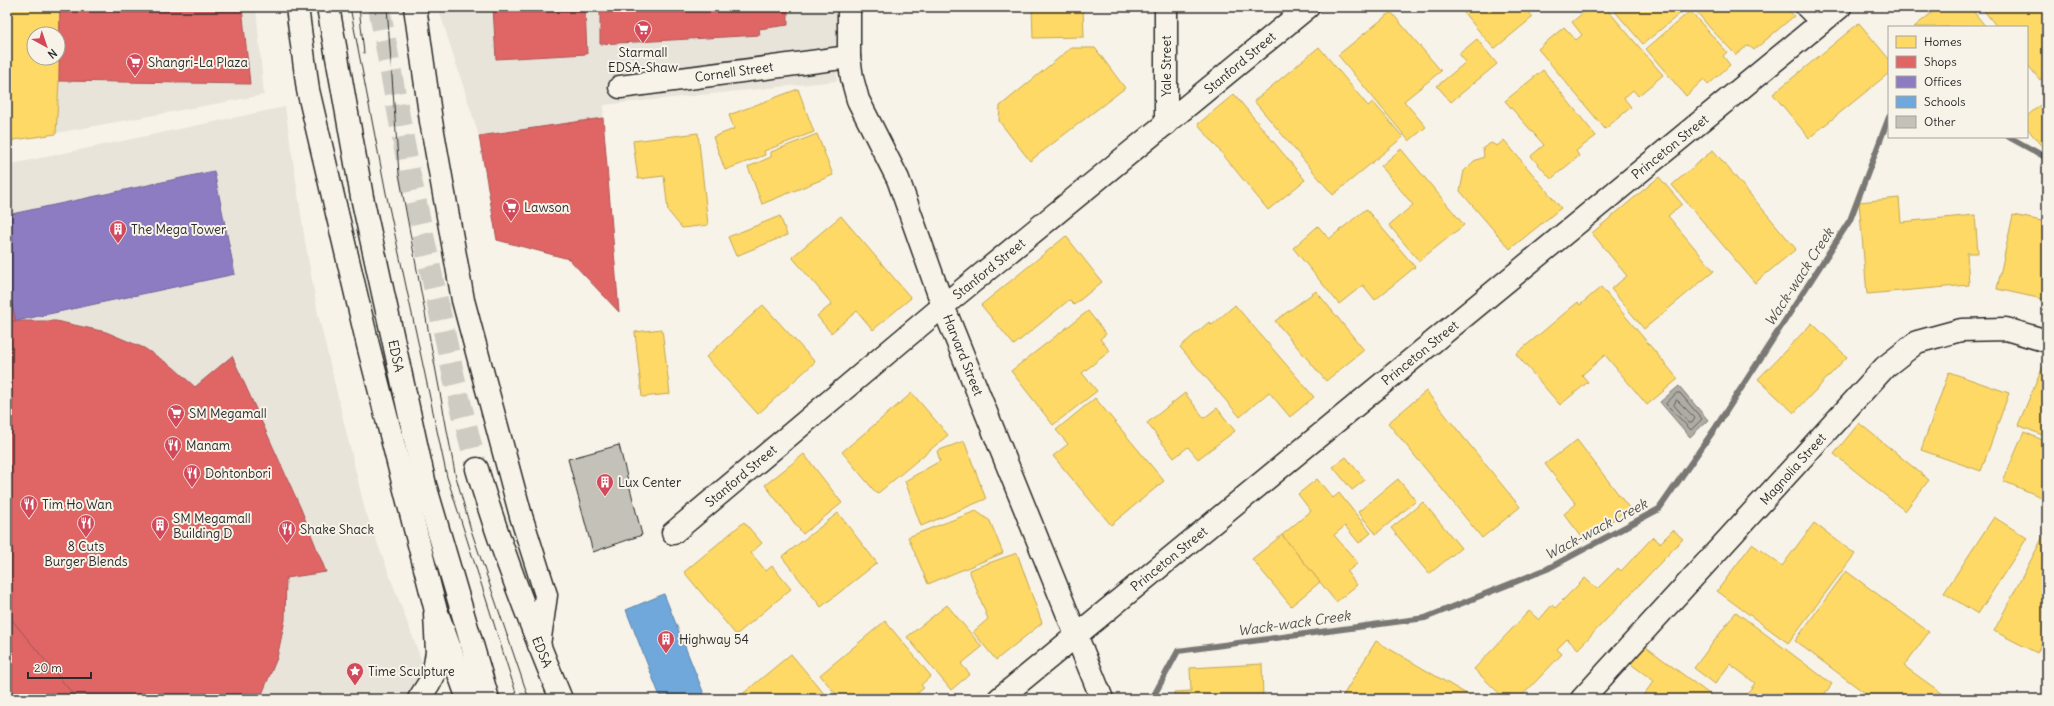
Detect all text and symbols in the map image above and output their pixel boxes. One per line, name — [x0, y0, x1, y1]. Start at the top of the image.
supermarket icon: Starmall EDSA-Shaw — [633, 19, 653, 44]
north arrow — [26, 26, 66, 66]
legend — [1888, 26, 2028, 138]
street label: Stanford Street — [1201, 28, 1280, 98]
text: Homes — [1924, 34, 1962, 49]
street label: Yale Street — [1158, 35, 1175, 97]
place label: Starmall EDSA-Shaw — [608, 44, 678, 76]
text: N — [45, 46, 60, 61]
supermarket icon: Shangri-La Plaza — [125, 52, 145, 77]
place label: Shangri-La Plaza — [148, 54, 248, 71]
text: Shops — [1924, 54, 1957, 69]
street label: Cornell Street — [694, 58, 775, 86]
text: Offices — [1924, 74, 1962, 89]
text: Schools — [1924, 94, 1965, 109]
street label: Princeton Street — [1628, 110, 1712, 183]
text: Other — [1924, 114, 1956, 129]
supermarket icon: Lawson — [501, 197, 521, 222]
place label: Lawson — [524, 199, 570, 216]
building icon: The Mega Tower — [108, 219, 128, 244]
place label: The Mega Tower — [131, 221, 227, 238]
water label: Wack-wack Creek — [1761, 224, 1838, 329]
street label: Stanford Street — [949, 234, 1029, 303]
street label: Harvard Street — [939, 312, 987, 399]
street label: Princeton Street — [1378, 316, 1462, 389]
street label: EDSA — [384, 338, 408, 374]
supermarket icon: SM Megamall — [166, 403, 186, 428]
place label: SM Megamall — [189, 405, 267, 422]
street label: Magnolia Street — [1756, 429, 1830, 508]
restaurant icon: Manam — [163, 435, 183, 460]
place label: Manam — [186, 437, 230, 454]
street label: Stanford Street — [702, 441, 781, 511]
restaurant icon: Dohtonbori — [182, 463, 202, 488]
place label: Dohtonbori — [205, 465, 271, 482]
building icon: Lux Center — [595, 472, 615, 497]
place label: Lux Center — [618, 474, 682, 491]
restaurant icon: Tim Ho Wan — [19, 494, 39, 519]
water label: Wack-wack Creek — [1542, 494, 1651, 564]
place label: Tim Ho Wan — [42, 496, 113, 513]
place label: SM Megamall Building D — [173, 510, 251, 542]
restaurant icon: 8 Cuts Burger Blends — [76, 513, 96, 538]
building icon: SM Megamall Building D — [150, 515, 170, 540]
restaurant icon: Shake Shack — [277, 519, 297, 544]
place label: Shake Shack — [300, 521, 374, 538]
street label: Princeton Street — [1127, 522, 1211, 595]
place label: 8 Cuts Burger Blends — [44, 538, 128, 570]
water label: Wack-wack Creek — [1237, 606, 1352, 640]
building icon: Highway 54 — [656, 629, 676, 654]
place label: Highway 54 — [679, 631, 749, 648]
street label: EDSA — [528, 634, 556, 670]
scale bar — [28, 654, 91, 680]
text: 20 m — [34, 660, 62, 675]
place icon: Time Sculpture — [345, 661, 365, 686]
place label: Time Sculpture — [368, 663, 455, 680]

